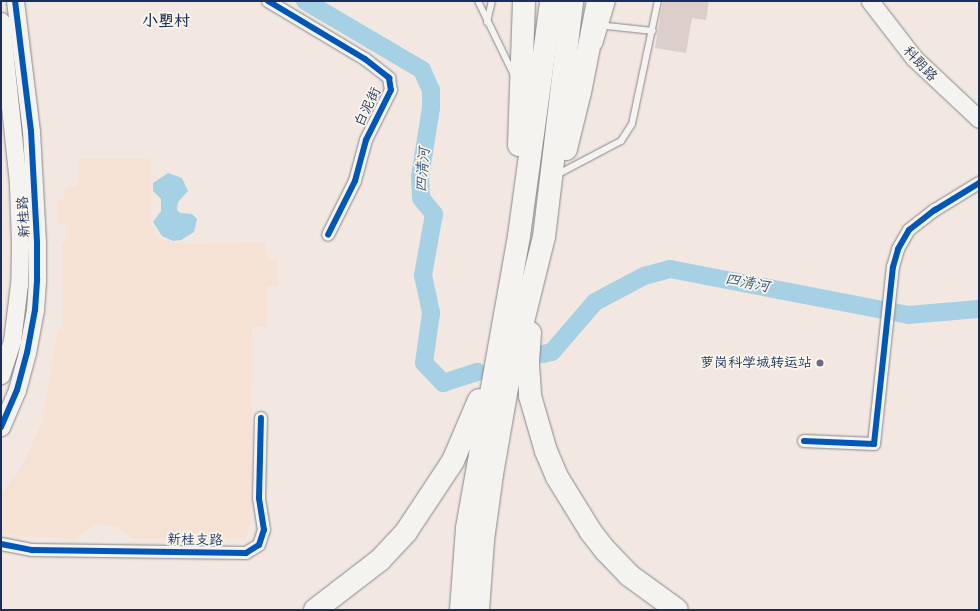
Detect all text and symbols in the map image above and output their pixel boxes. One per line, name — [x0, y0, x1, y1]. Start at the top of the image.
district label: 小塱村 — [142, 12, 190, 32]
street label: 科朗路 — [900, 43, 940, 85]
street label: 白泥街 — [351, 84, 385, 130]
water label: 四清河 — [413, 147, 435, 193]
street label: 新桂路 — [15, 196, 33, 238]
water label: 四清河 — [723, 271, 771, 297]
place label: 萝岗科学城转运站 — [700, 355, 812, 371]
marker: 萝岗科学城转运站 — [815, 358, 825, 368]
street label: 新桂支路 — [167, 531, 223, 549]

